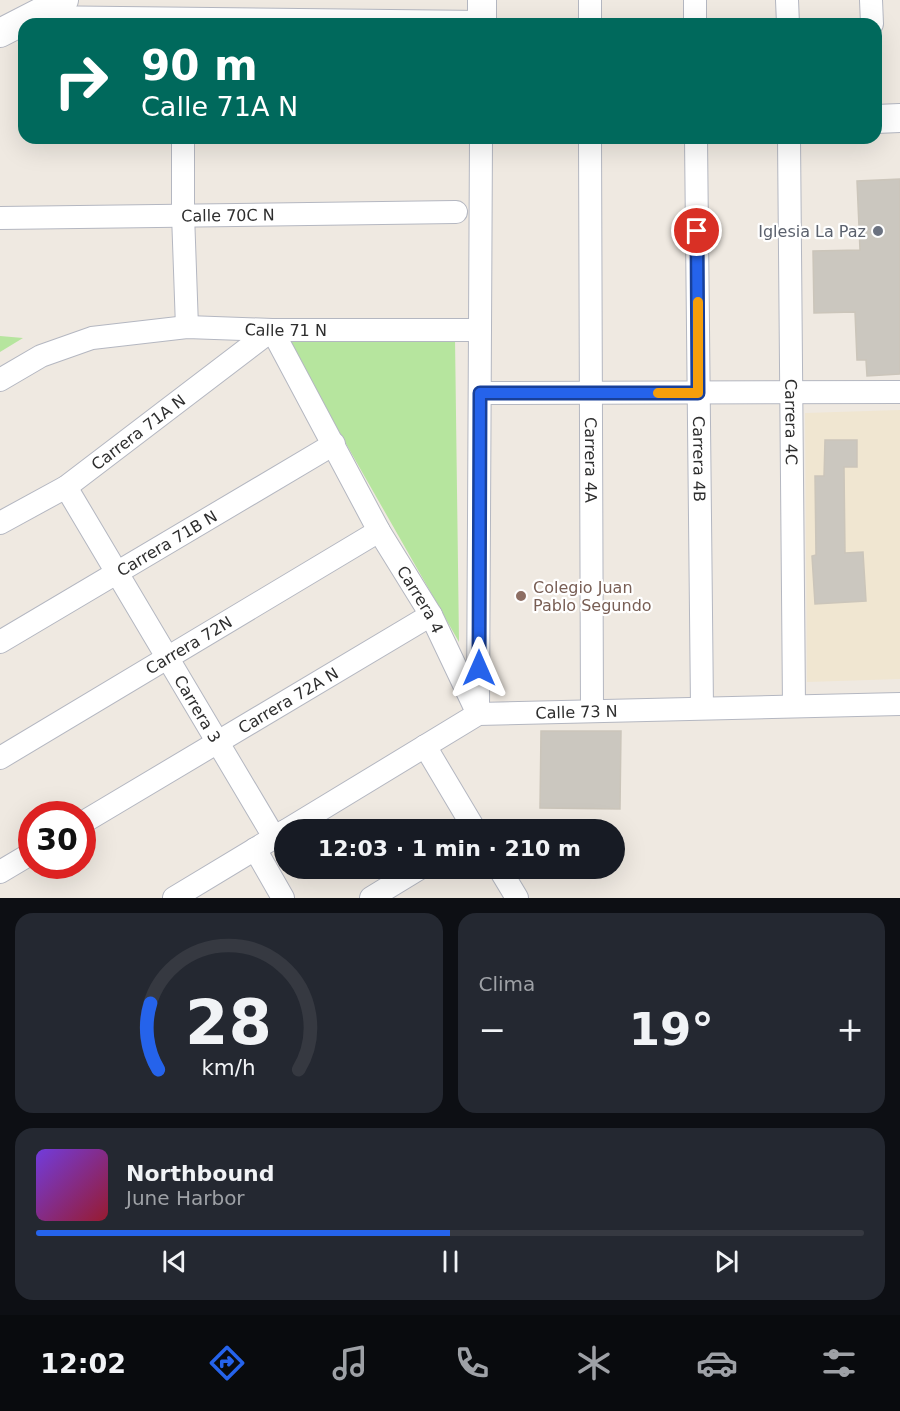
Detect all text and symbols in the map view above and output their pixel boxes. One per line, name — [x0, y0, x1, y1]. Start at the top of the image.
text: 90 m — [141, 41, 258, 90]
icon: right — [42, 42, 120, 120]
text: Calle 71A N — [141, 91, 298, 122]
street label: Calle 70C N — [181, 205, 275, 226]
pin — [671, 205, 722, 256]
icon: arrive — [680, 214, 713, 247]
place label: Iglesia La Paz — [758, 222, 866, 241]
marker: Iglesia La Paz — [871, 224, 885, 238]
street label: Calle 71 N — [244, 320, 327, 340]
street label: Carrera 4C — [781, 379, 801, 465]
street label: Carrera 71A N — [88, 390, 189, 474]
street label: Carrera 4B — [689, 416, 709, 502]
street label: Carrera 4A — [581, 417, 600, 503]
street label: Carrera 71B N — [114, 506, 221, 581]
street label: Carrera 4 — [393, 562, 447, 636]
place label: Colegio Juan Pablo Segundo — [533, 578, 652, 615]
marker: Colegio Juan Pablo Segundo — [514, 589, 528, 603]
street label: Carrera 72N — [142, 612, 236, 679]
position arrow — [447, 636, 511, 700]
street label: Carrera 72A N — [235, 663, 342, 738]
street label: Carrera 3 — [170, 672, 225, 746]
street label: Calle 73 N — [535, 702, 618, 723]
speed limit sign: 30 — [18, 801, 96, 879]
text: 12:03 · 1 min · 210 m — [318, 836, 581, 861]
text: Clima — [479, 972, 535, 996]
text: 28 — [185, 986, 272, 1059]
text: 19° — [629, 1003, 714, 1056]
text: − — [479, 1010, 506, 1049]
text: + — [836, 1010, 864, 1049]
text: km/h — [202, 1055, 256, 1080]
text: Northbound — [126, 1161, 275, 1186]
text: June Harbor — [126, 1186, 245, 1210]
icon: previous — [158, 1245, 191, 1278]
icon: pause — [434, 1245, 467, 1278]
icon: next — [710, 1245, 743, 1278]
icon: directions — [206, 1342, 248, 1384]
icon: music — [329, 1342, 371, 1384]
icon: phone — [451, 1342, 493, 1384]
icon: climate — [573, 1342, 615, 1384]
icon: car — [696, 1342, 738, 1384]
icon: filters — [818, 1342, 860, 1384]
text: 12:02 — [40, 1348, 126, 1379]

